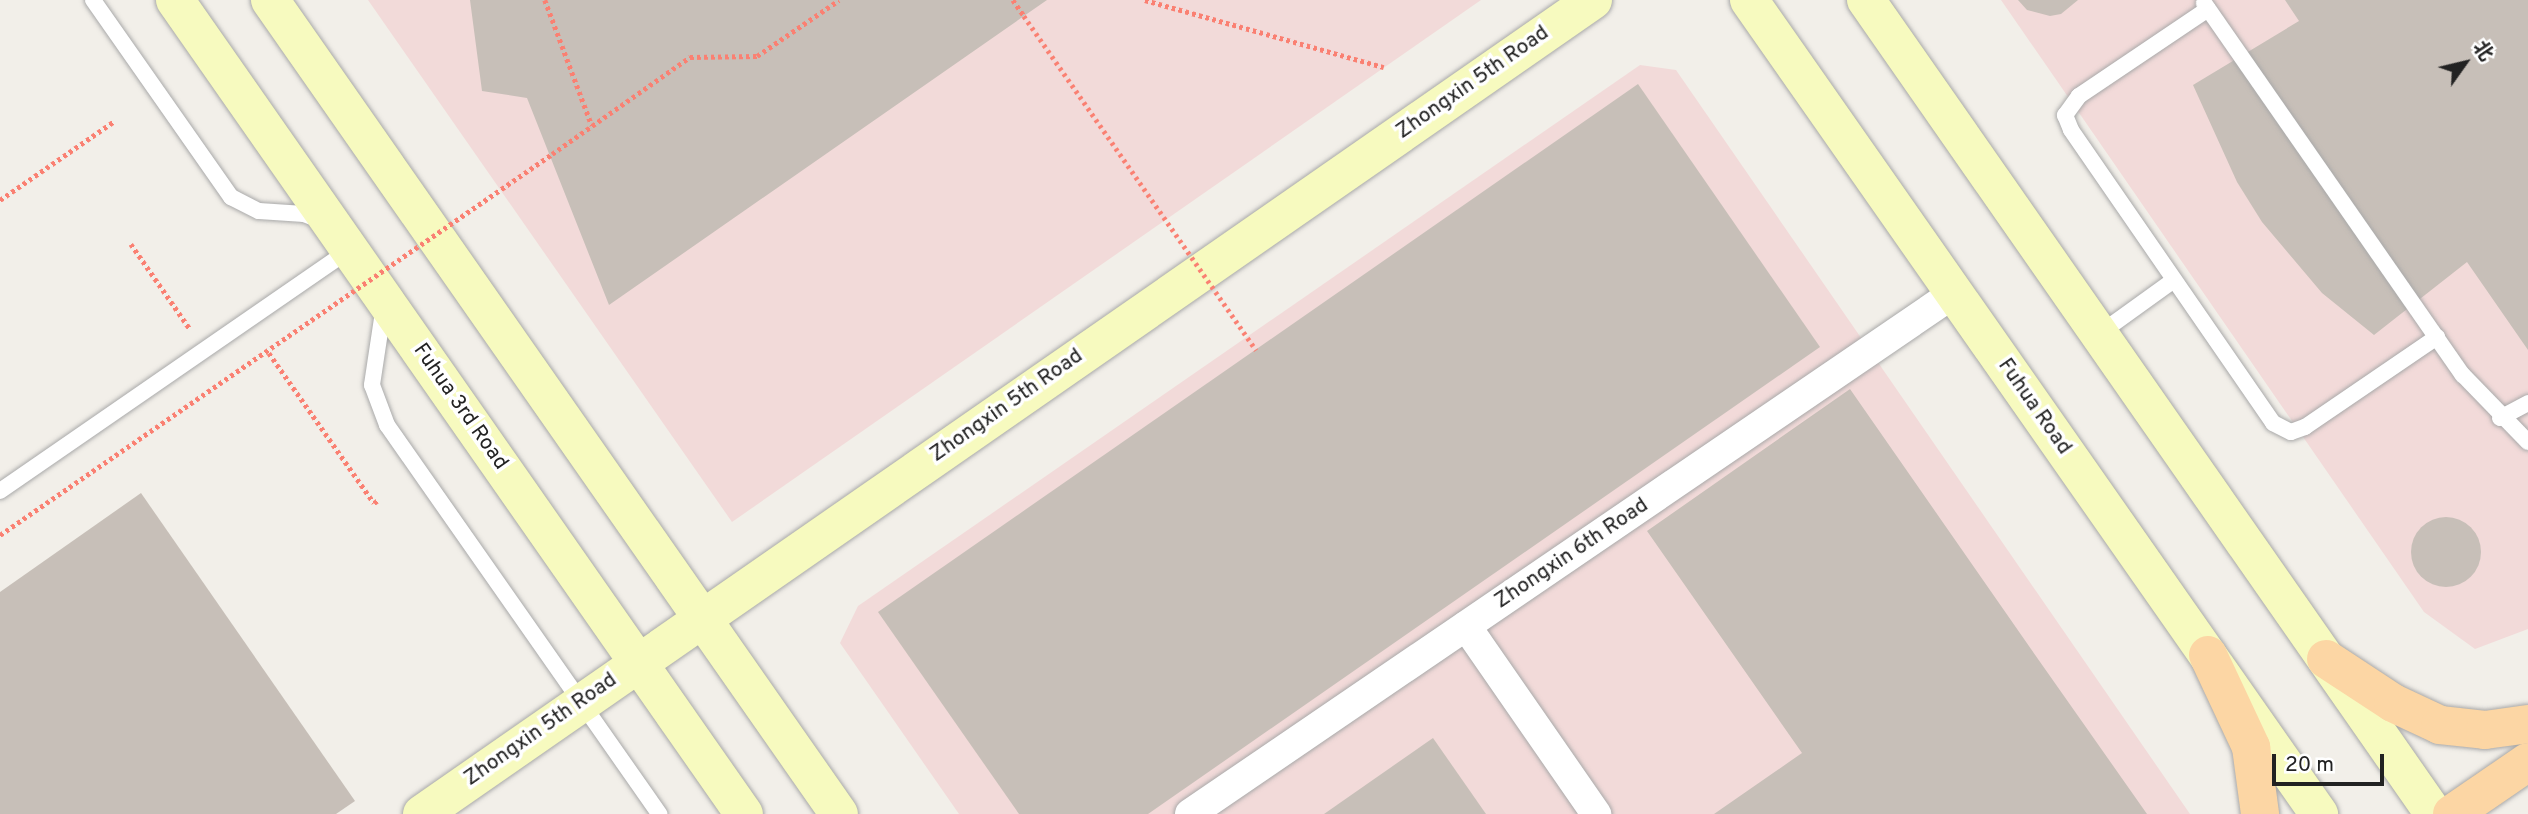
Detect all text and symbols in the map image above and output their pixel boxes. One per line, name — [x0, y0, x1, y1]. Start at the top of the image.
street label: Zhongxin 5th Road — [1392, 21, 1554, 145]
north arrow — [2430, 28, 2500, 98]
text: 北 — [2467, 37, 2498, 66]
street label: Fuhua 3rd Road — [407, 339, 513, 475]
street label: Zhongxin 5th Road — [926, 344, 1088, 468]
street label: Fuhua Road — [1992, 354, 2076, 460]
street label: Zhongxin 6th Road — [1490, 493, 1654, 615]
street label: Zhongxin 5th Road — [460, 668, 622, 792]
scale bar — [2276, 740, 2388, 784]
text: 20 m — [2285, 752, 2334, 779]

